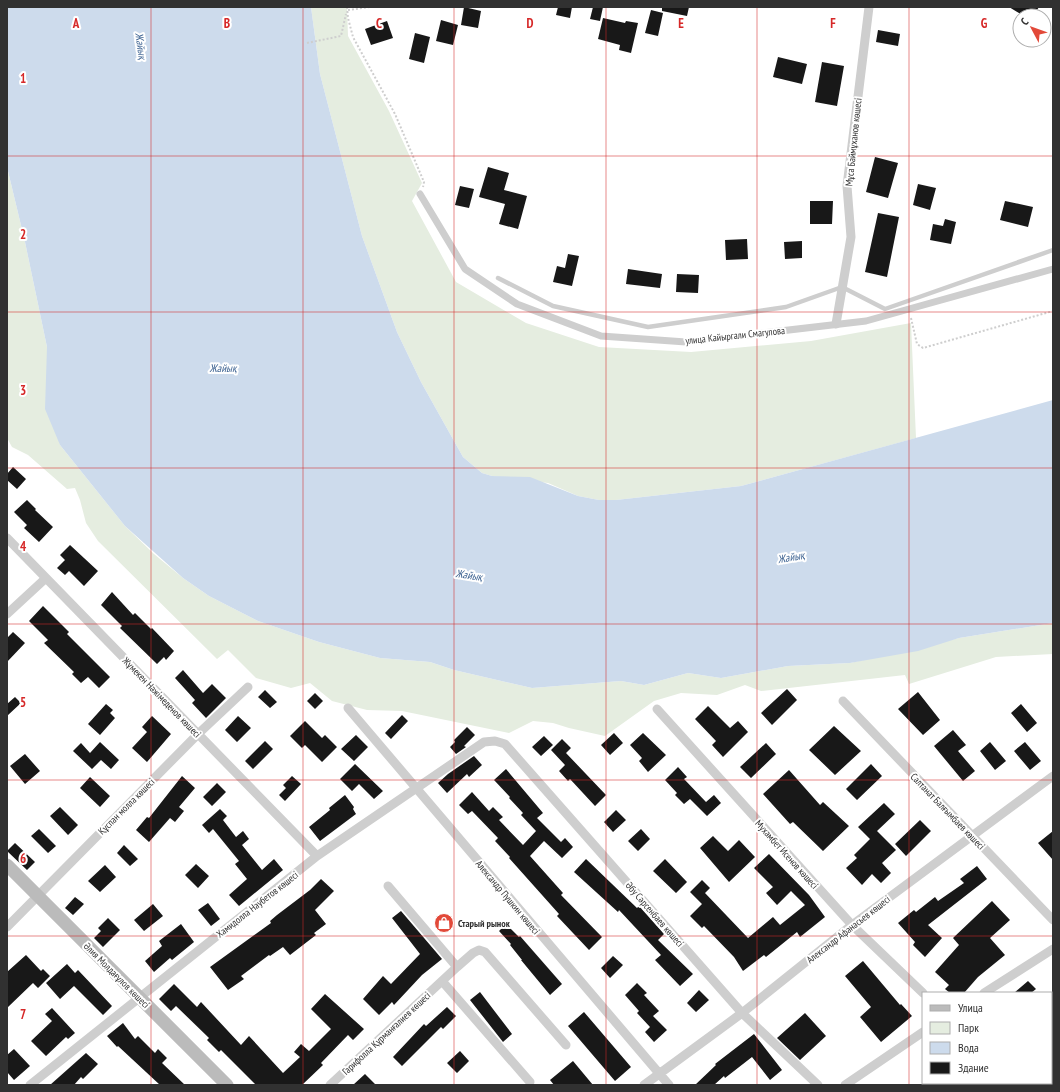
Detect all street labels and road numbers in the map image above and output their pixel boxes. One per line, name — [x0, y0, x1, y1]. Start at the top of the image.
street label: Мұса Баймұханов көшесі — [842, 97, 865, 187]
street label: улица Кайыргали Смагулова — [685, 324, 785, 347]
street label: Жұмекен Нәжімеденов көшесі — [119, 653, 204, 741]
street label: Салтанат Балғымбаев көшесі — [908, 770, 988, 853]
street label: Құспан молла көшесі — [95, 775, 157, 837]
street label: Мухамбет Исенов көшесі — [752, 817, 821, 892]
street label: Александр Пушкин көшесі — [473, 858, 542, 937]
street label: Хамидолла Наубетов көшесі — [214, 868, 301, 940]
street label: Әбу Сәрсенбаев көшесі — [623, 879, 687, 950]
street label: Александр Афанасьев көшесі — [804, 893, 893, 966]
street label: Әлия Молдағұлов көшесі — [81, 940, 152, 1011]
street label: Гарифолла Құрманғалиев көшесі — [339, 989, 433, 1078]

